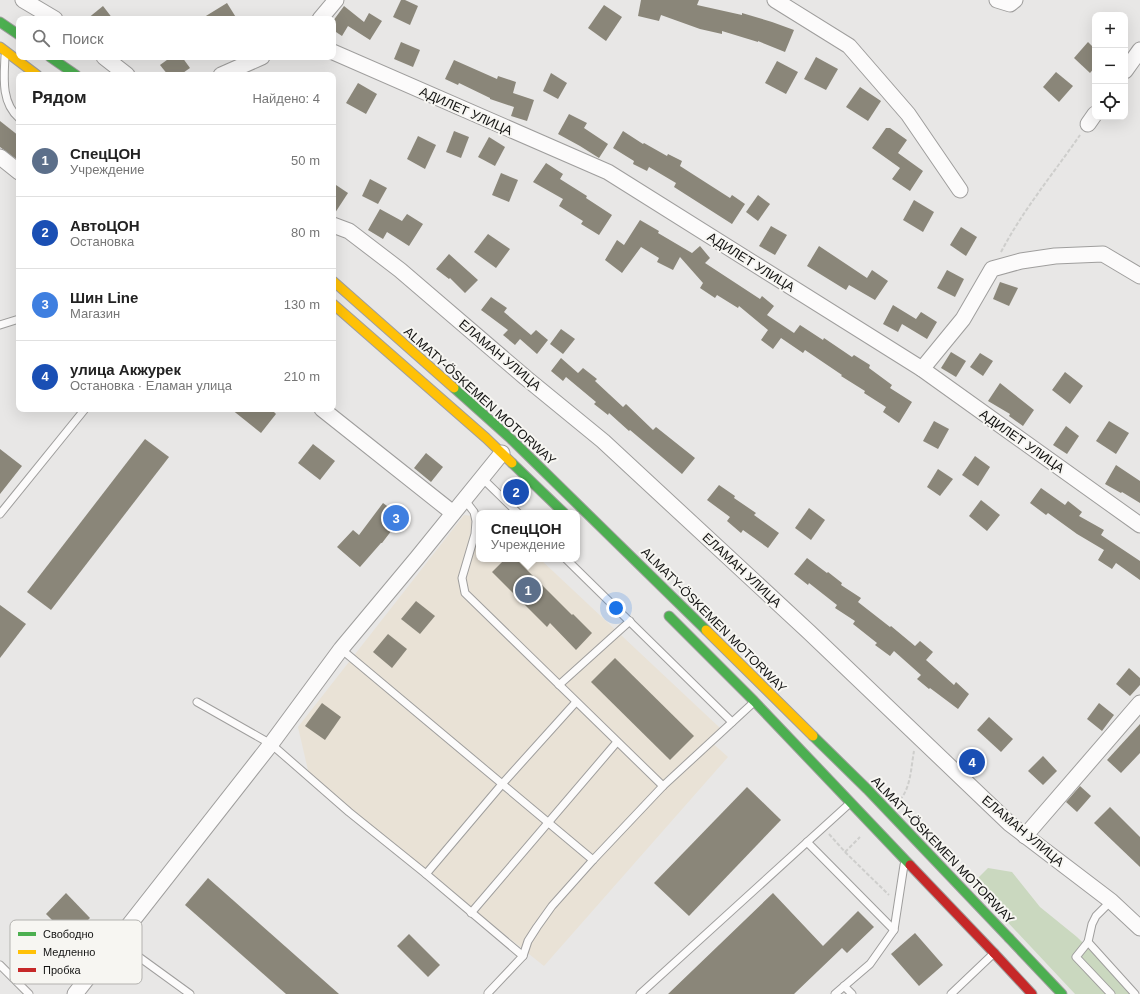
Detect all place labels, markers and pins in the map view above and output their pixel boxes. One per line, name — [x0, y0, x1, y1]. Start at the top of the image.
pin: 2 — [503, 477, 529, 507]
pin: 3 — [383, 503, 409, 533]
pin: 1 — [515, 575, 541, 605]
pin: 4 — [959, 747, 985, 777]

